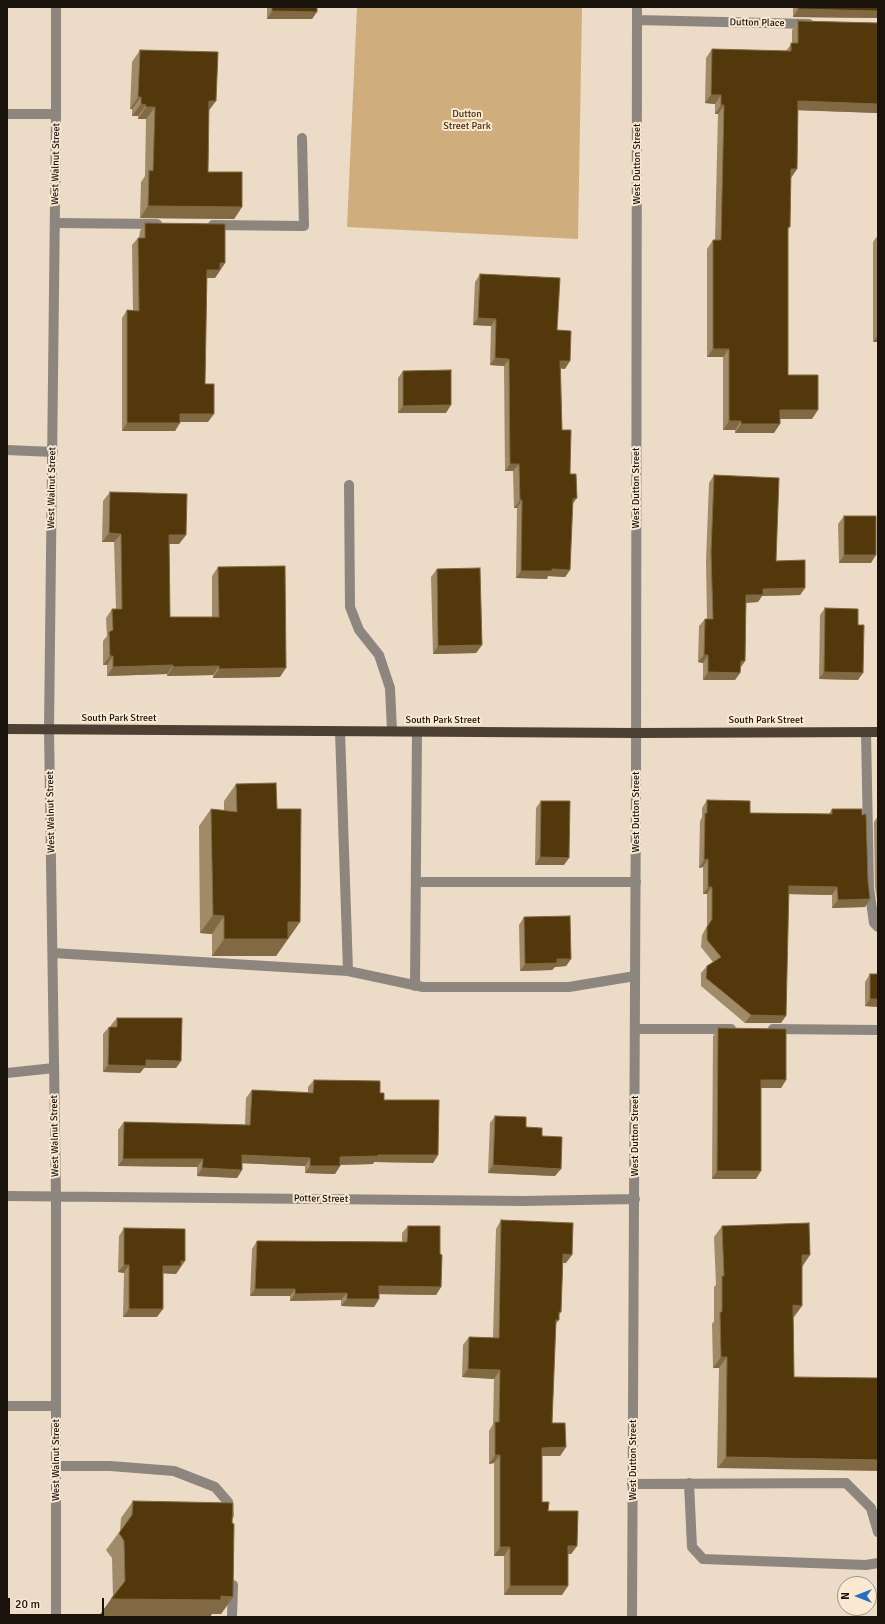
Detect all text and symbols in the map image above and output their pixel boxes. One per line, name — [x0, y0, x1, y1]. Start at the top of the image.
street label: Dutton Place — [729, 17, 785, 29]
park label: Dutton Street Park — [443, 108, 491, 132]
street label: West Walnut Street — [49, 123, 63, 205]
street label: West Dutton Street — [631, 124, 643, 204]
street label: West Walnut Street — [45, 447, 59, 529]
street label: West Dutton Street — [630, 448, 642, 528]
street label: South Park Street — [82, 712, 156, 724]
street label: South Park Street — [406, 714, 480, 726]
street label: South Park Street — [729, 714, 803, 726]
street label: West Walnut Street — [44, 771, 58, 853]
street label: West Dutton Street — [630, 772, 642, 852]
street label: West Walnut Street — [48, 1095, 62, 1177]
street label: West Dutton Street — [629, 1096, 641, 1176]
street label: Potter Street — [294, 1193, 348, 1205]
street label: West Walnut Street — [50, 1419, 62, 1501]
street label: West Dutton Street — [627, 1420, 639, 1500]
north arrow — [837, 1576, 877, 1616]
scale bar — [10, 1590, 106, 1616]
text: N — [839, 1592, 852, 1600]
text: 20 m — [15, 1597, 40, 1612]

